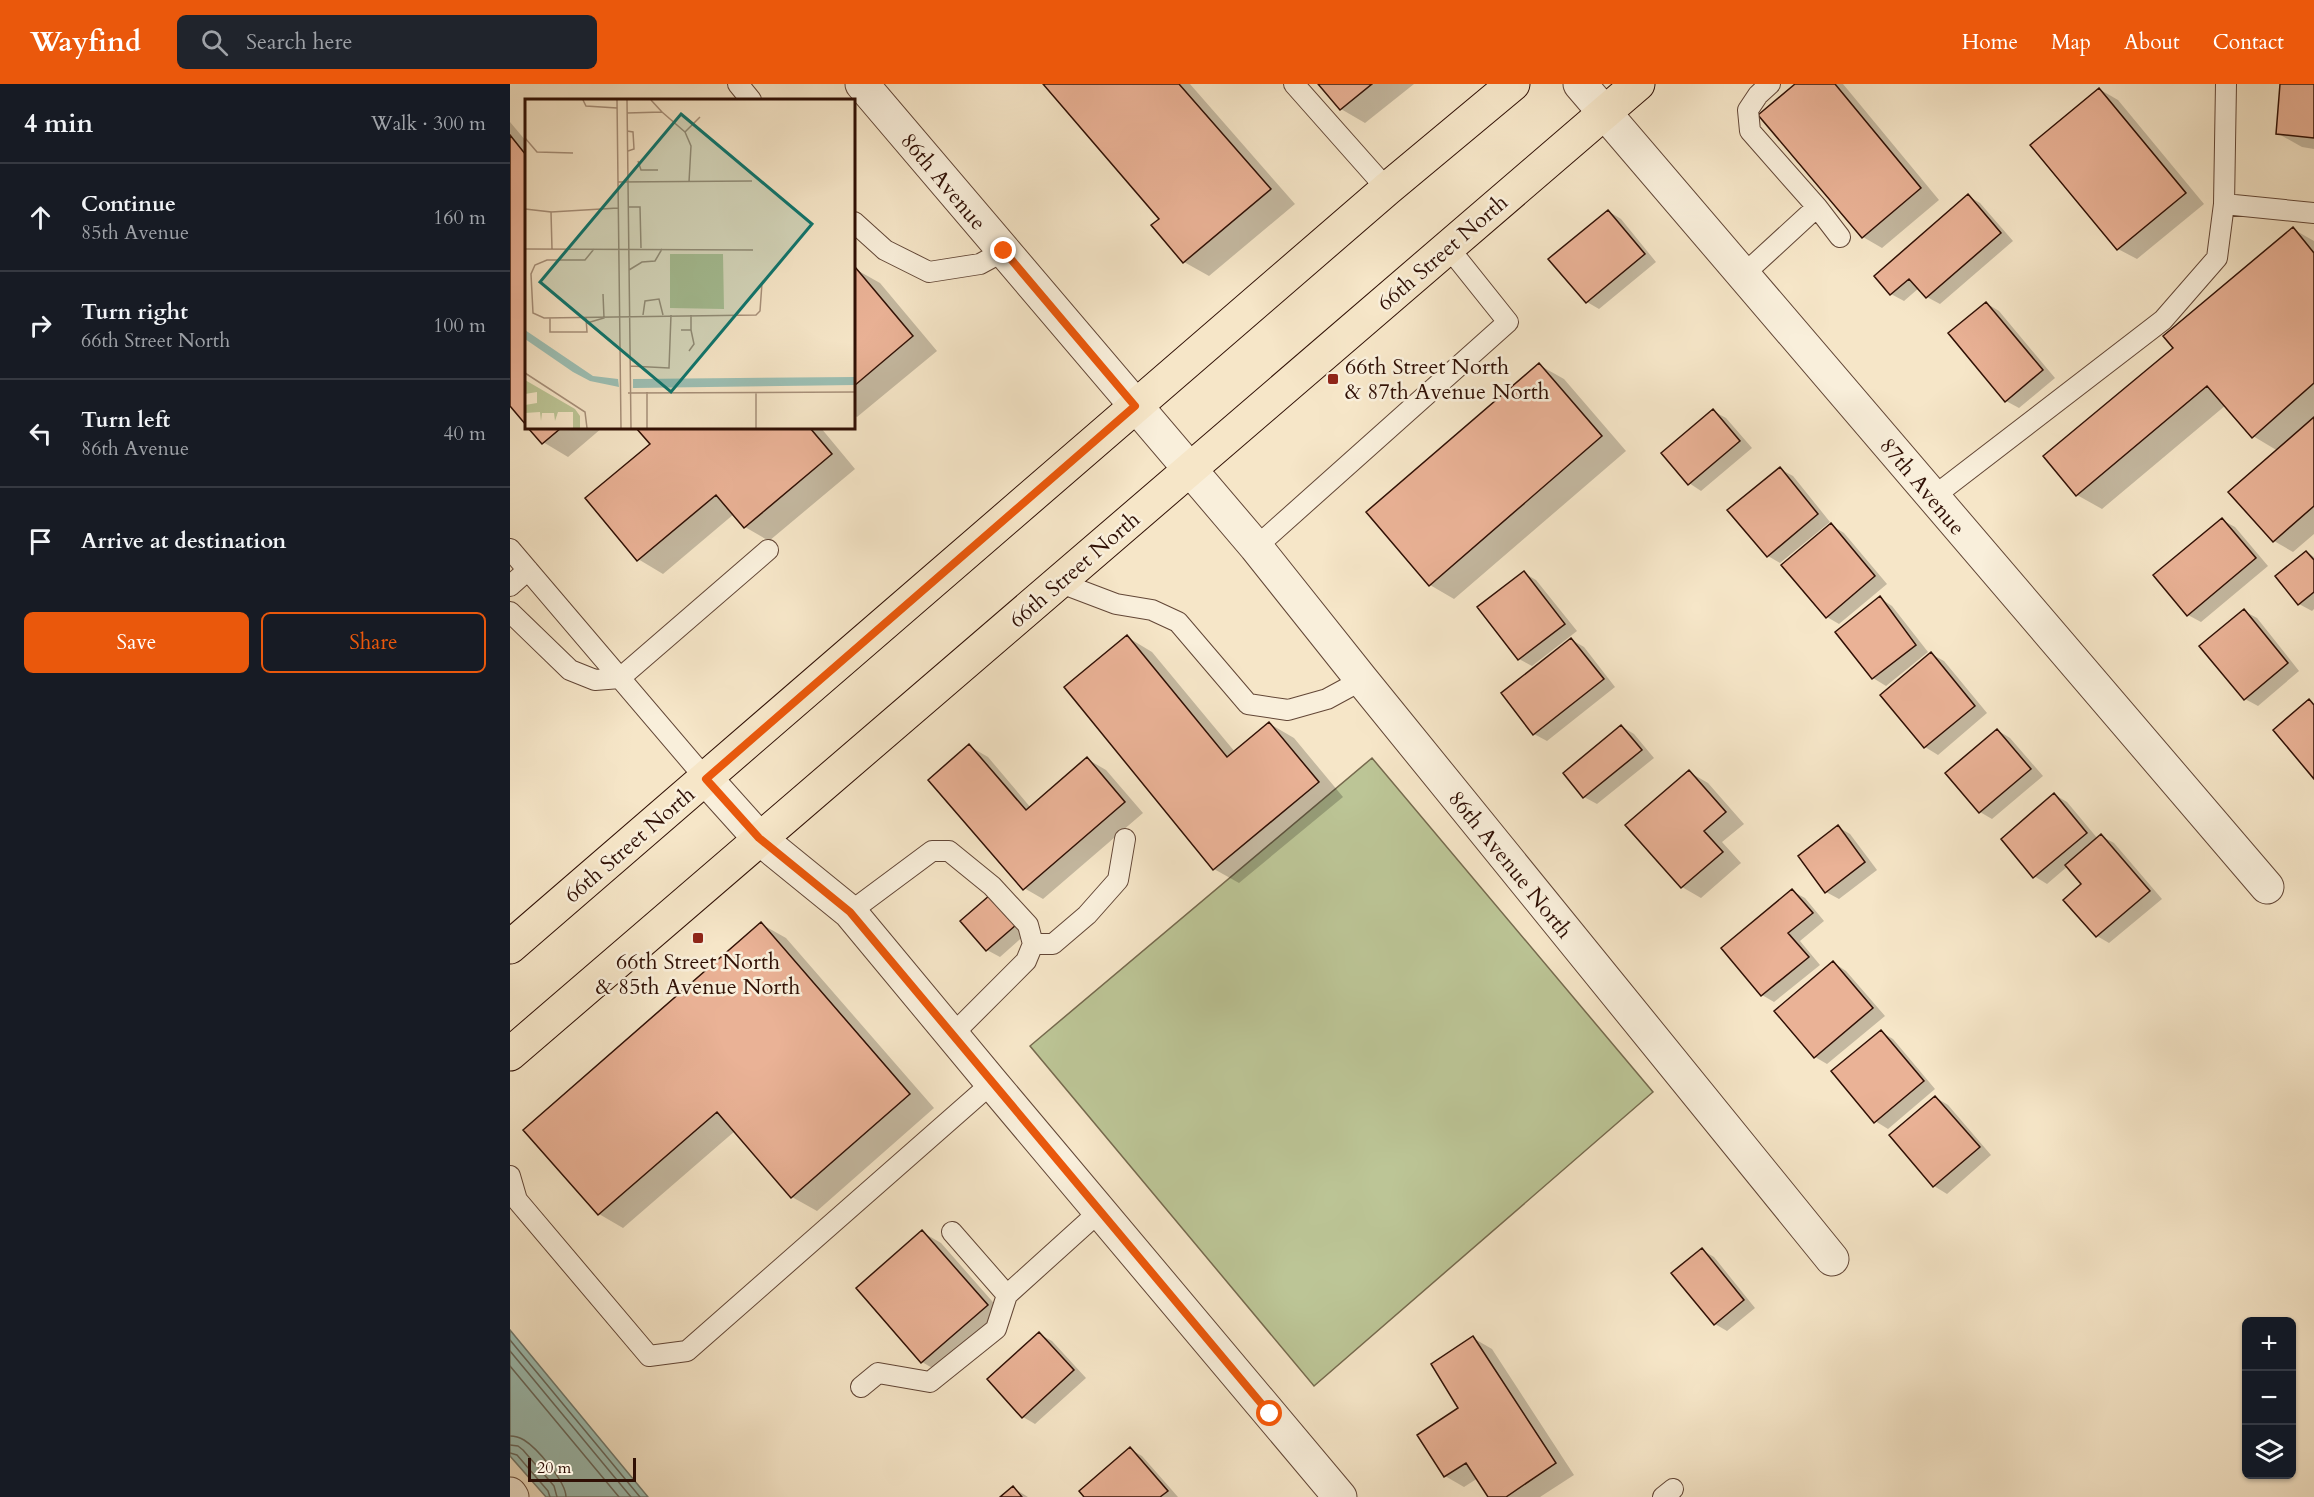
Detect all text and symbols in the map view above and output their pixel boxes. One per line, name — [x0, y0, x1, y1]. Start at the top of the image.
search box — [177, 15, 597, 69]
text: Wayfind — [30, 23, 141, 61]
icon: search — [198, 26, 231, 59]
text: Search here — [246, 27, 353, 57]
text: Home — [1962, 28, 2018, 57]
text: Map — [2051, 28, 2091, 57]
text: About — [2124, 28, 2180, 57]
text: Contact — [2213, 28, 2284, 57]
inset map — [525, 99, 855, 429]
text: 4 min — [24, 106, 93, 141]
text: Walk · 300 m — [371, 110, 486, 137]
street label: 86th Avenue — [894, 126, 993, 237]
street label: 66th Street North — [1371, 188, 1514, 318]
text: Continue — [81, 189, 176, 219]
icon: ahead — [24, 201, 57, 234]
text: 160 m — [433, 204, 486, 231]
text: 85th Avenue — [81, 219, 189, 246]
route end — [990, 237, 1016, 263]
text: Turn right — [81, 297, 188, 327]
icon: right — [24, 309, 57, 342]
text: 100 m — [433, 312, 486, 339]
text: 66th Street North — [81, 327, 230, 354]
place label: 66th Street North & 87th Avenue North — [1345, 352, 1550, 407]
marker: 66th Street North & 87th Avenue North — [1326, 372, 1340, 386]
text: Turn left — [81, 405, 170, 435]
icon: left — [24, 417, 57, 450]
text: 40 m — [443, 420, 486, 447]
street label: 87th Avenue — [1873, 431, 1972, 542]
text: 86th Avenue — [81, 435, 189, 462]
street label: 66th Street North — [1003, 505, 1146, 635]
icon: arrive — [24, 525, 57, 558]
text: Arrive at destination — [81, 526, 286, 556]
button: Save — [24, 612, 249, 673]
button: Share — [261, 612, 486, 673]
street label: 66th Street North — [558, 780, 701, 910]
street label: 86th Avenue North — [1441, 784, 1579, 945]
marker: 66th Street North & 85th Avenue North — [691, 931, 705, 945]
place label: 66th Street North & 85th Avenue North — [596, 947, 800, 1002]
map controls — [2242, 1317, 2296, 1479]
button: + — [2242, 1317, 2296, 1371]
button: − — [2242, 1371, 2296, 1425]
route start — [1256, 1400, 1282, 1426]
button: layers — [2242, 1425, 2296, 1479]
scale bar — [528, 1455, 636, 1482]
text: 20 m — [537, 1457, 571, 1479]

